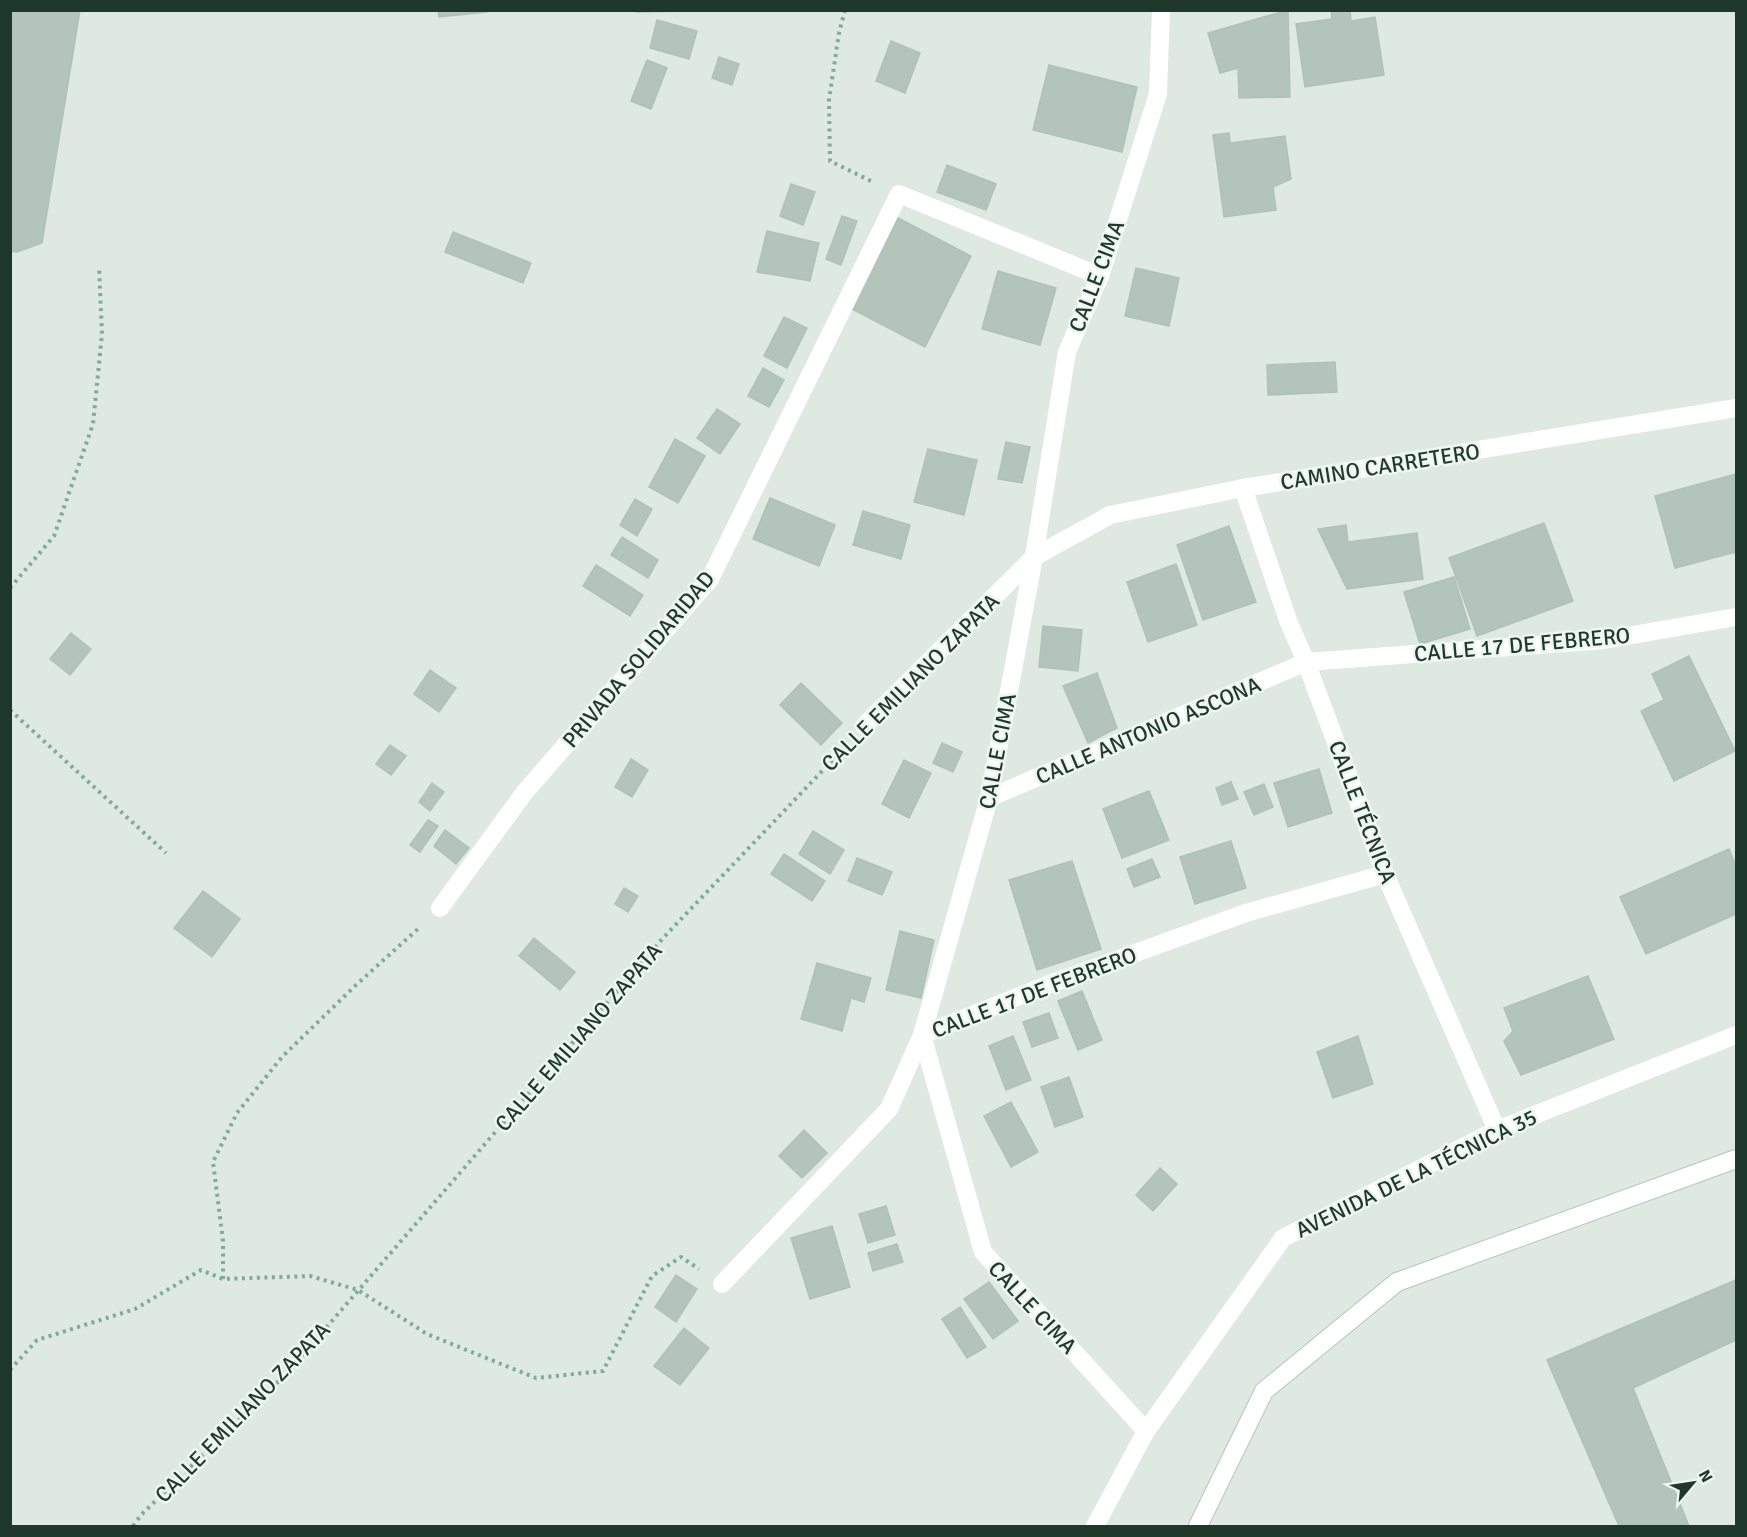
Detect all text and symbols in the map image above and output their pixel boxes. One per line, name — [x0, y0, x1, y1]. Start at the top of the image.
street label: CALLE CIMA — [1063, 216, 1130, 336]
street label: CAMINO CARRETERO — [1278, 437, 1482, 496]
street label: PRIVADA SOLIDARIDAD — [557, 565, 720, 753]
street label: CALLE EMILIANO ZAPATA — [816, 587, 1005, 777]
street label: CALLE 17 DE FEBRERO — [1413, 622, 1631, 667]
street label: CALLE ANTONIO ASCONA — [1032, 671, 1265, 790]
street label: CALLE CIMA — [973, 690, 1022, 811]
street label: CALLE TÉCNICA — [1323, 737, 1402, 888]
street label: CALLE EMILIANO ZAPATA — [489, 937, 668, 1137]
street label: CALLE 17 DE FEBRERO — [928, 941, 1140, 1044]
street label: AVENIDA DE LA TÉCNICA 35 — [1291, 1103, 1541, 1244]
street label: CALLE CIMA — [983, 1255, 1083, 1360]
street label: CALLE EMILIANO ZAPATA — [149, 1316, 336, 1508]
north arrow — [1663, 1453, 1723, 1513]
text: N — [1694, 1466, 1717, 1486]

